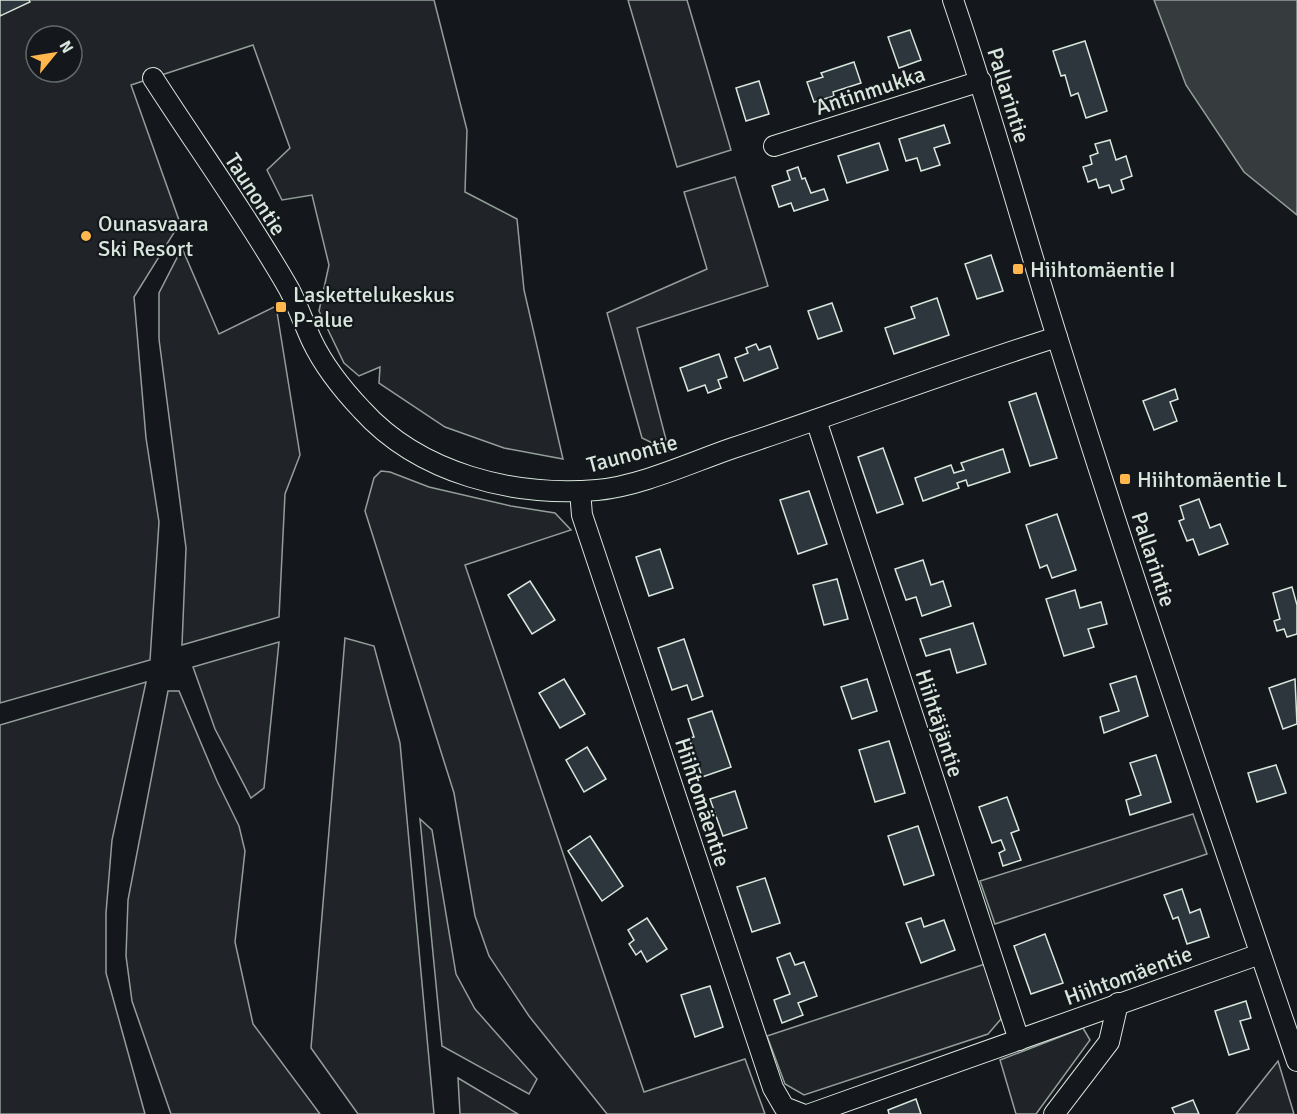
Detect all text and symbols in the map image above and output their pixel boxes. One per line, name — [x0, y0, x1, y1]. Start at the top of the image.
north arrow — [24, 24, 84, 84]
text: N — [55, 37, 78, 57]
street label: Pallarintie — [981, 44, 1036, 146]
street label: Antinmukka — [812, 60, 929, 121]
street label: Taunontie — [219, 148, 292, 240]
place label: Ounasvaara Ski Resort — [98, 210, 209, 262]
marker: Ounasvaara Ski Resort — [79, 229, 93, 243]
place label: Hiihtomäentie I — [1030, 256, 1175, 283]
marker: Hiihtomäentie I — [1011, 262, 1025, 276]
place label: Laskettelukeskus P-alue — [293, 281, 455, 333]
marker: Laskettelukeskus P-alue — [274, 300, 288, 314]
street label: Taunontie — [584, 428, 680, 479]
place label: Hiihtomäentie L — [1137, 466, 1287, 493]
marker: Hiihtomäentie L — [1118, 472, 1132, 486]
street label: Pallarintie — [1125, 508, 1182, 610]
street label: Hiihtäjäntie — [909, 666, 970, 780]
street label: Hiihtomäentie — [669, 734, 736, 870]
street label: Hiihtomäentie — [1061, 940, 1196, 1011]

